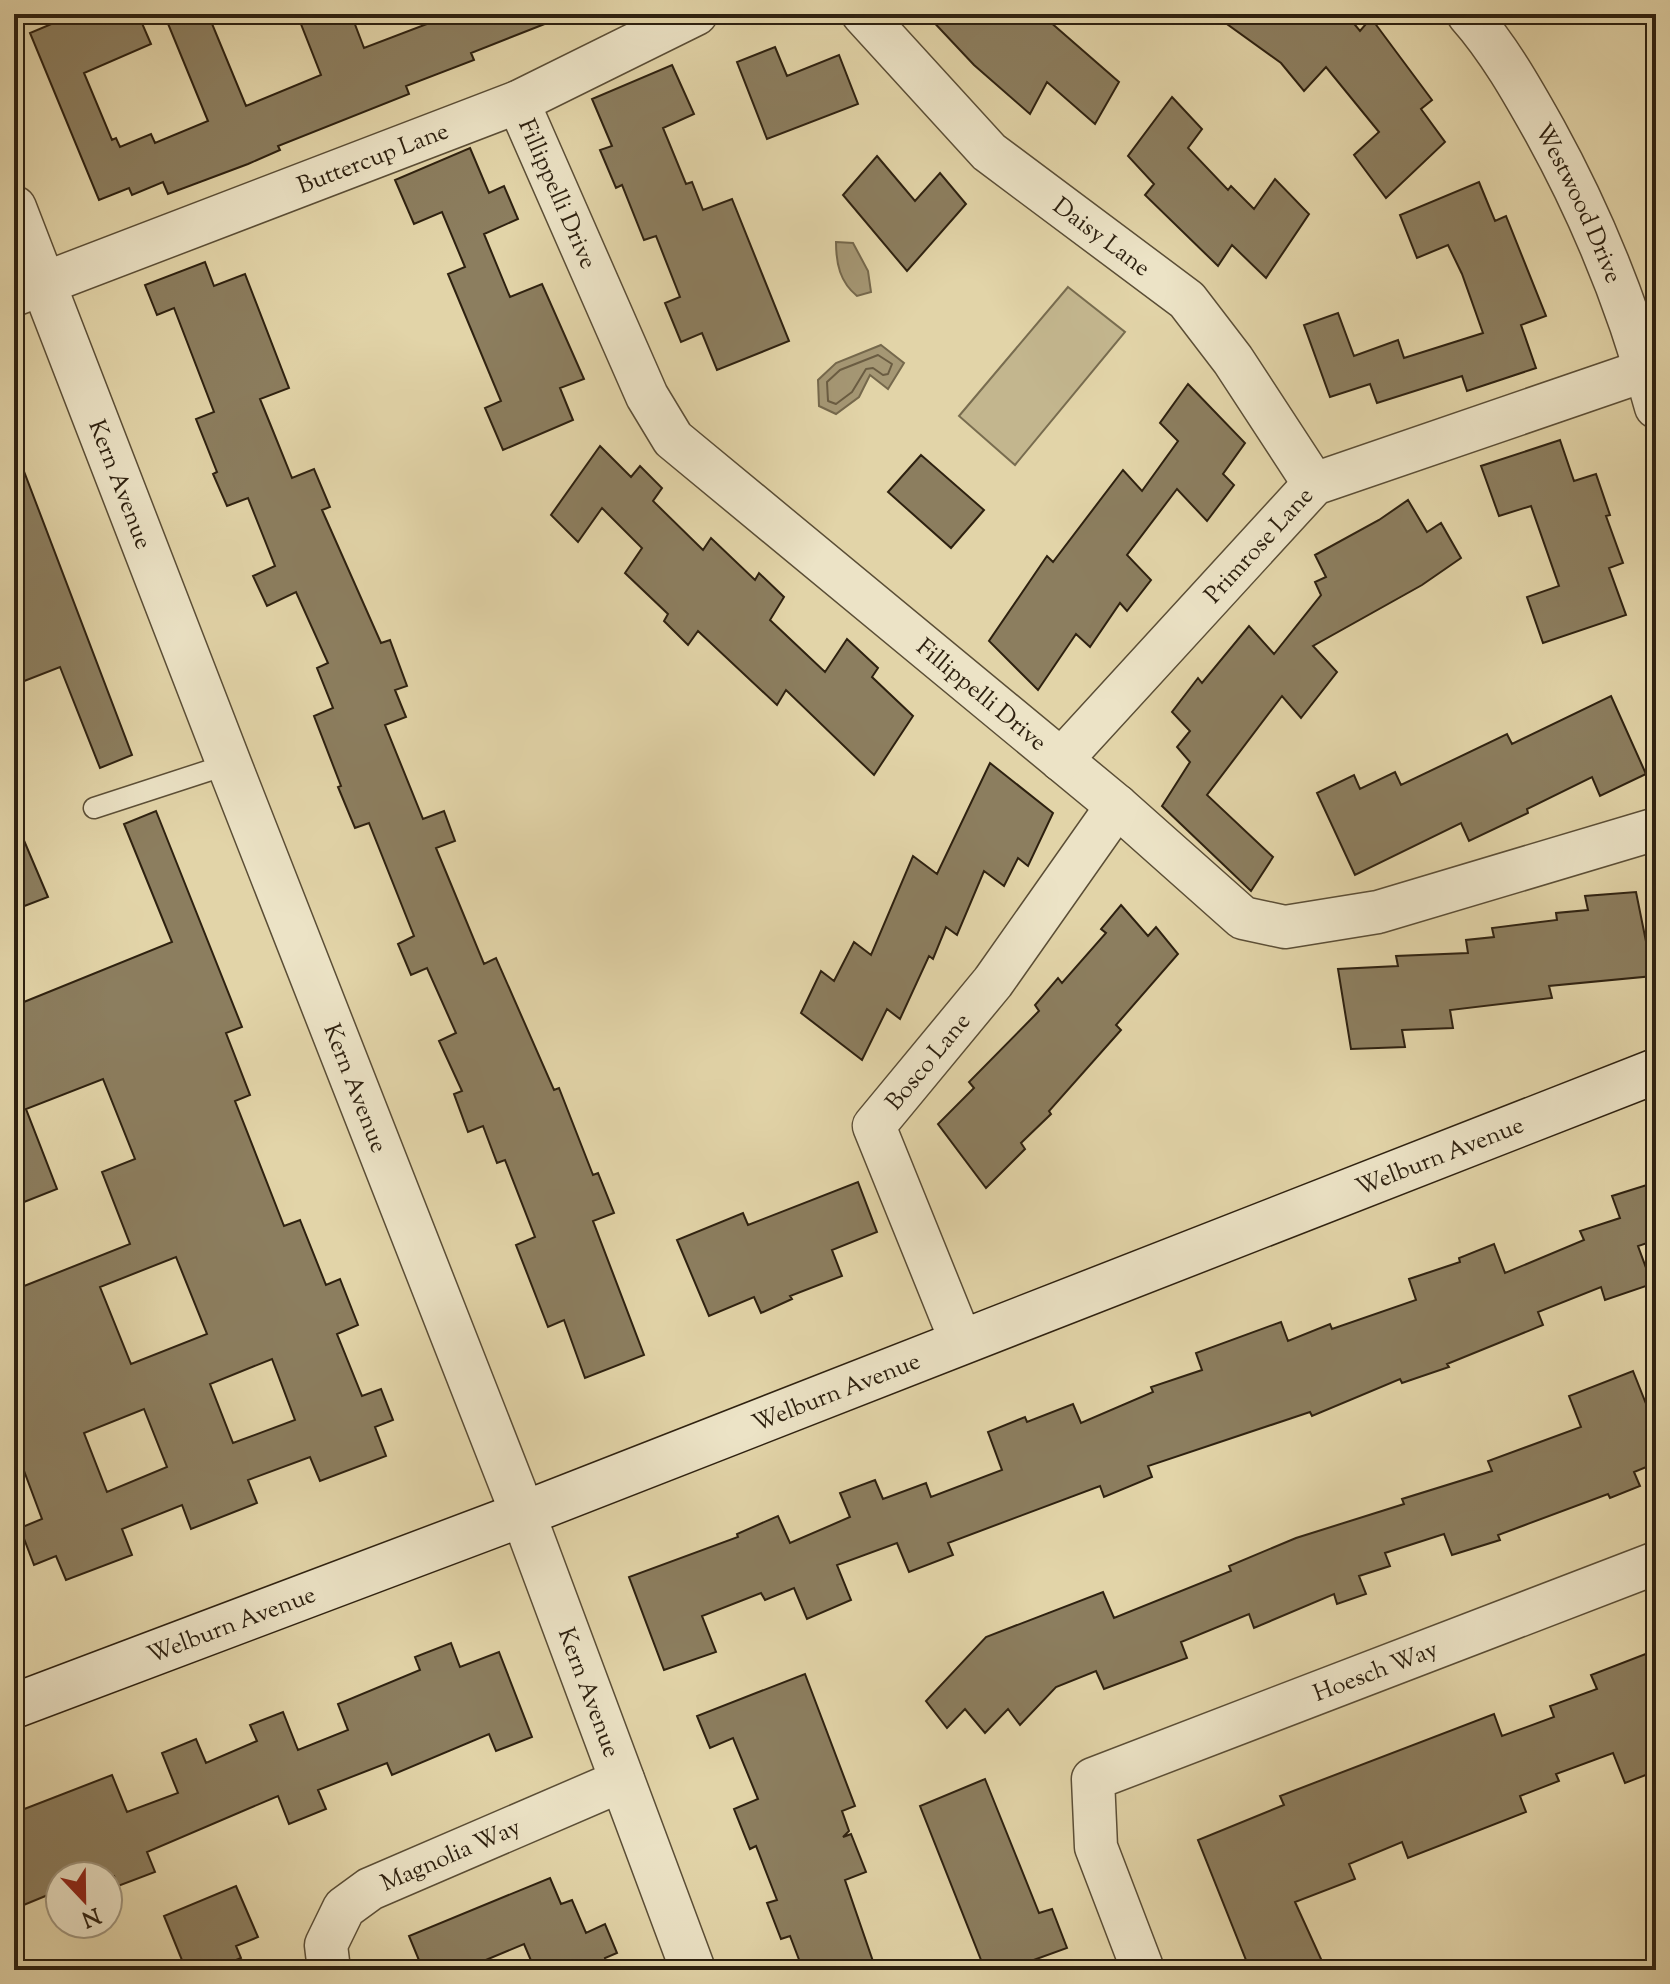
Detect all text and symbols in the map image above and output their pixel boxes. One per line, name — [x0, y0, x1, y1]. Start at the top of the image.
street label: Fillippelli Drive — [509, 114, 604, 275]
street label: Buttercup Lane — [293, 115, 454, 204]
street label: Westwood Drive — [1525, 118, 1629, 288]
street label: Daisy Lane — [1045, 190, 1157, 286]
street label: Kern Avenue — [79, 415, 159, 554]
street label: Primrose Lane — [1198, 480, 1322, 612]
street label: Fillippelli Drive — [908, 632, 1053, 760]
street label: Bosco Lane — [879, 1006, 980, 1119]
street label: Kern Avenue — [313, 1019, 395, 1158]
street label: Welburn Avenue — [1351, 1109, 1529, 1206]
street label: Welburn Avenue — [748, 1345, 926, 1442]
street label: Welburn Avenue — [143, 1579, 321, 1673]
street label: Kern Avenue — [548, 1623, 627, 1763]
street label: Hoesch Way — [1309, 1633, 1443, 1712]
street label: Magnolia Way — [376, 1811, 526, 1901]
north arrow — [44, 1860, 124, 1940]
text: N — [76, 1898, 105, 1934]

